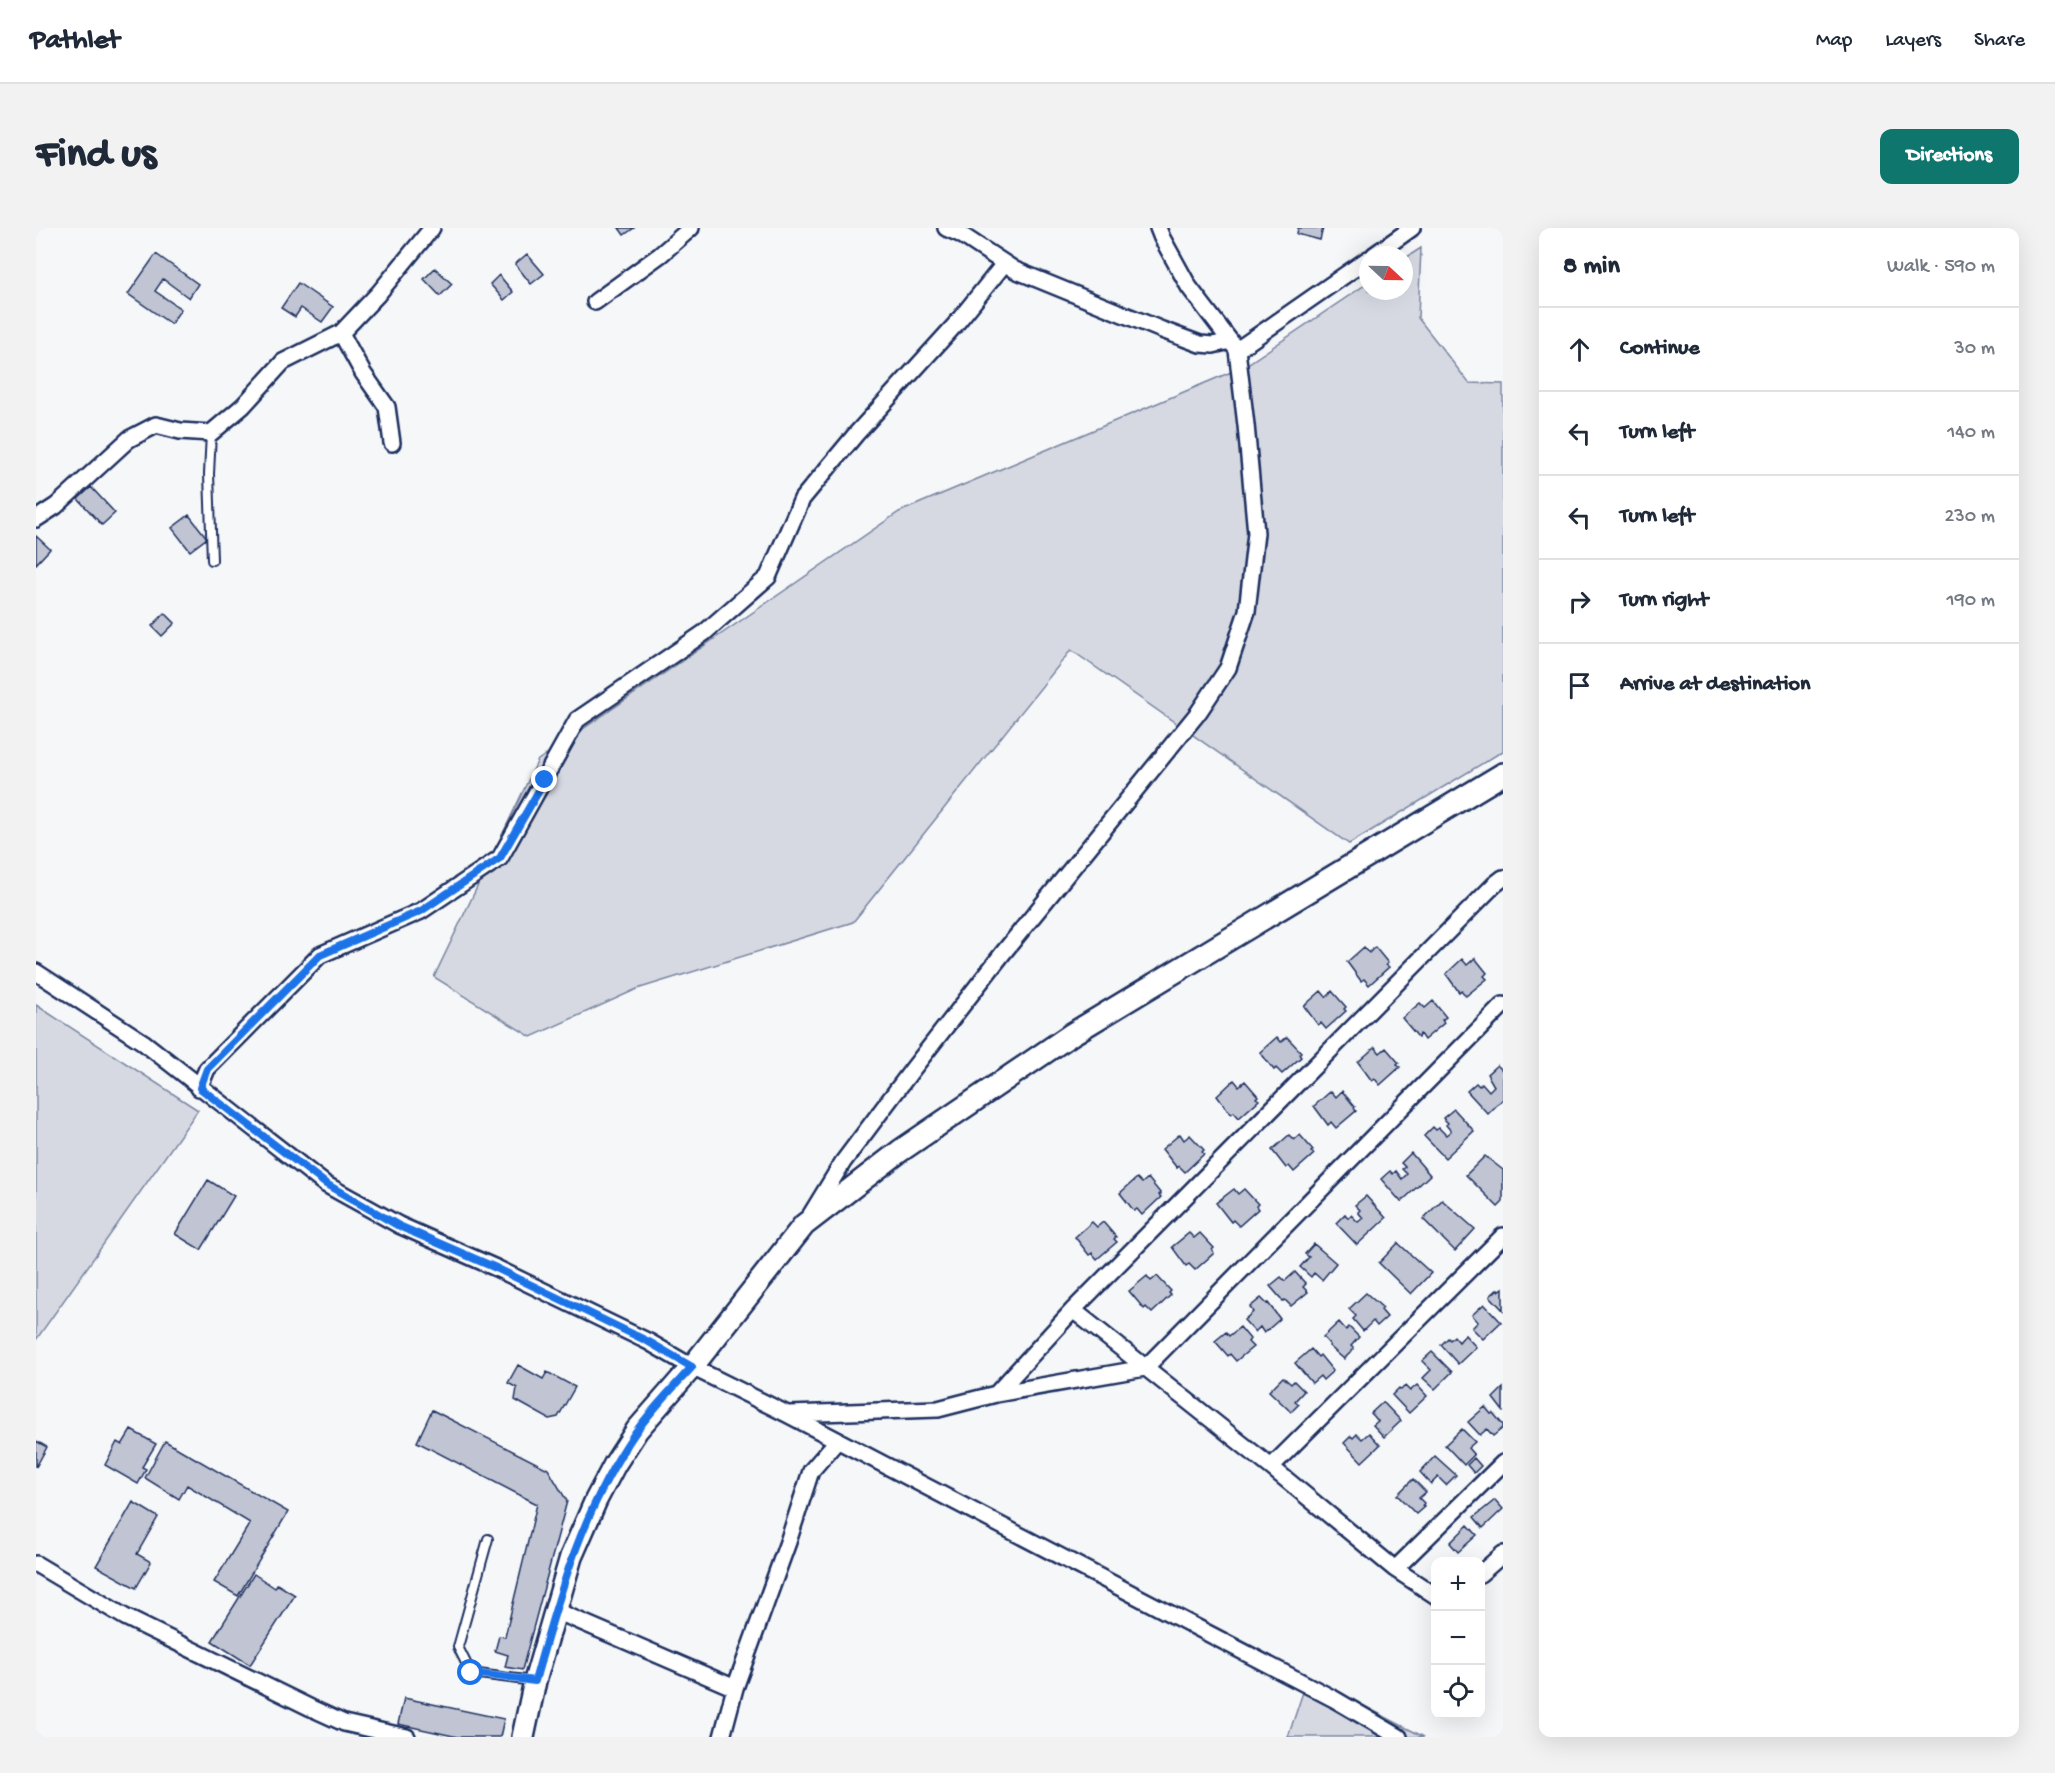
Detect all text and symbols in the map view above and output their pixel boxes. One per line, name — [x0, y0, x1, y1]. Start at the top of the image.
text: Pathlet — [30, 25, 120, 58]
text: Map — [1816, 29, 1852, 54]
text: Layers — [1885, 29, 1941, 54]
text: Share — [1974, 29, 2025, 54]
button: Directions — [1880, 129, 2019, 184]
text: Find us — [36, 132, 156, 181]
north arrow — [1359, 246, 1413, 300]
text: 8 min — [1563, 252, 1620, 283]
text: Walk · 590 m — [1887, 256, 1995, 279]
icon: ahead — [1563, 333, 1596, 366]
text: Continue — [1620, 336, 1700, 362]
text: 30 m — [1954, 338, 1995, 361]
icon: left — [1563, 417, 1596, 450]
text: Turn left — [1620, 420, 1694, 446]
text: 140 m — [1947, 422, 1995, 445]
icon: left — [1563, 501, 1596, 534]
text: Turn left — [1620, 504, 1694, 530]
text: 230 m — [1945, 506, 1995, 529]
icon: right — [1563, 585, 1596, 618]
text: Turn right — [1620, 588, 1708, 614]
text: 190 m — [1947, 590, 1995, 613]
icon: arrive — [1563, 669, 1596, 702]
text: Arrive at destination — [1620, 672, 1810, 698]
route end — [531, 766, 557, 792]
map controls — [1431, 1557, 1485, 1719]
button: + — [1431, 1557, 1485, 1611]
button: − — [1431, 1611, 1485, 1665]
route start — [457, 1659, 483, 1685]
button: locate — [1431, 1665, 1485, 1719]

